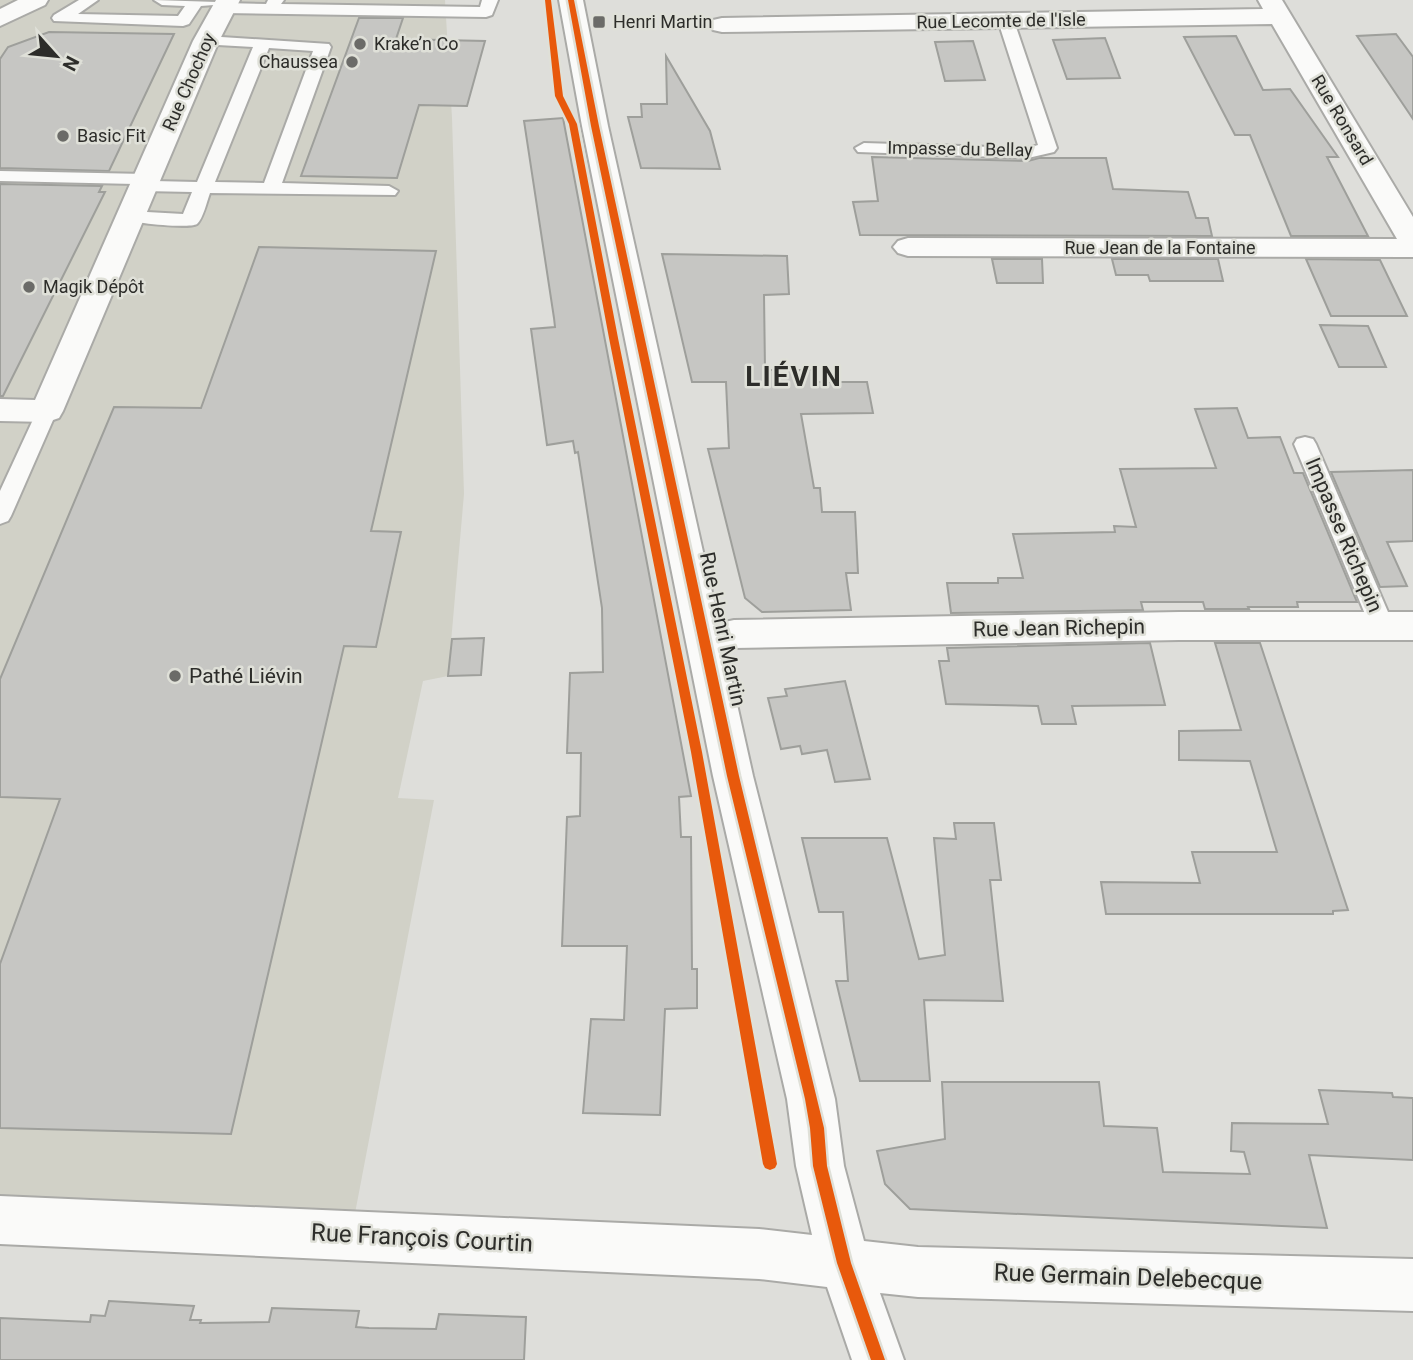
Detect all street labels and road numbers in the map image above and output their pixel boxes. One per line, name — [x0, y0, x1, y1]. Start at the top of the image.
street label: Rue Lecomte de l'Isle — [916, 9, 1086, 32]
street label: Rue Chochoy — [158, 29, 220, 134]
street label: Rue Ronsard — [1307, 71, 1378, 169]
street label: Impasse du Bellay — [887, 137, 1033, 160]
street label: Rue Jean de la Fontaine — [1064, 237, 1256, 258]
street label: Impasse Richepin — [1301, 454, 1387, 616]
street label: Rue Henri Martin — [695, 550, 751, 708]
street label: Rue Jean Richepin — [973, 615, 1145, 641]
street label: Rue François Courtin — [310, 1218, 534, 1258]
street label: Rue Germain Delebecque — [993, 1258, 1263, 1296]

